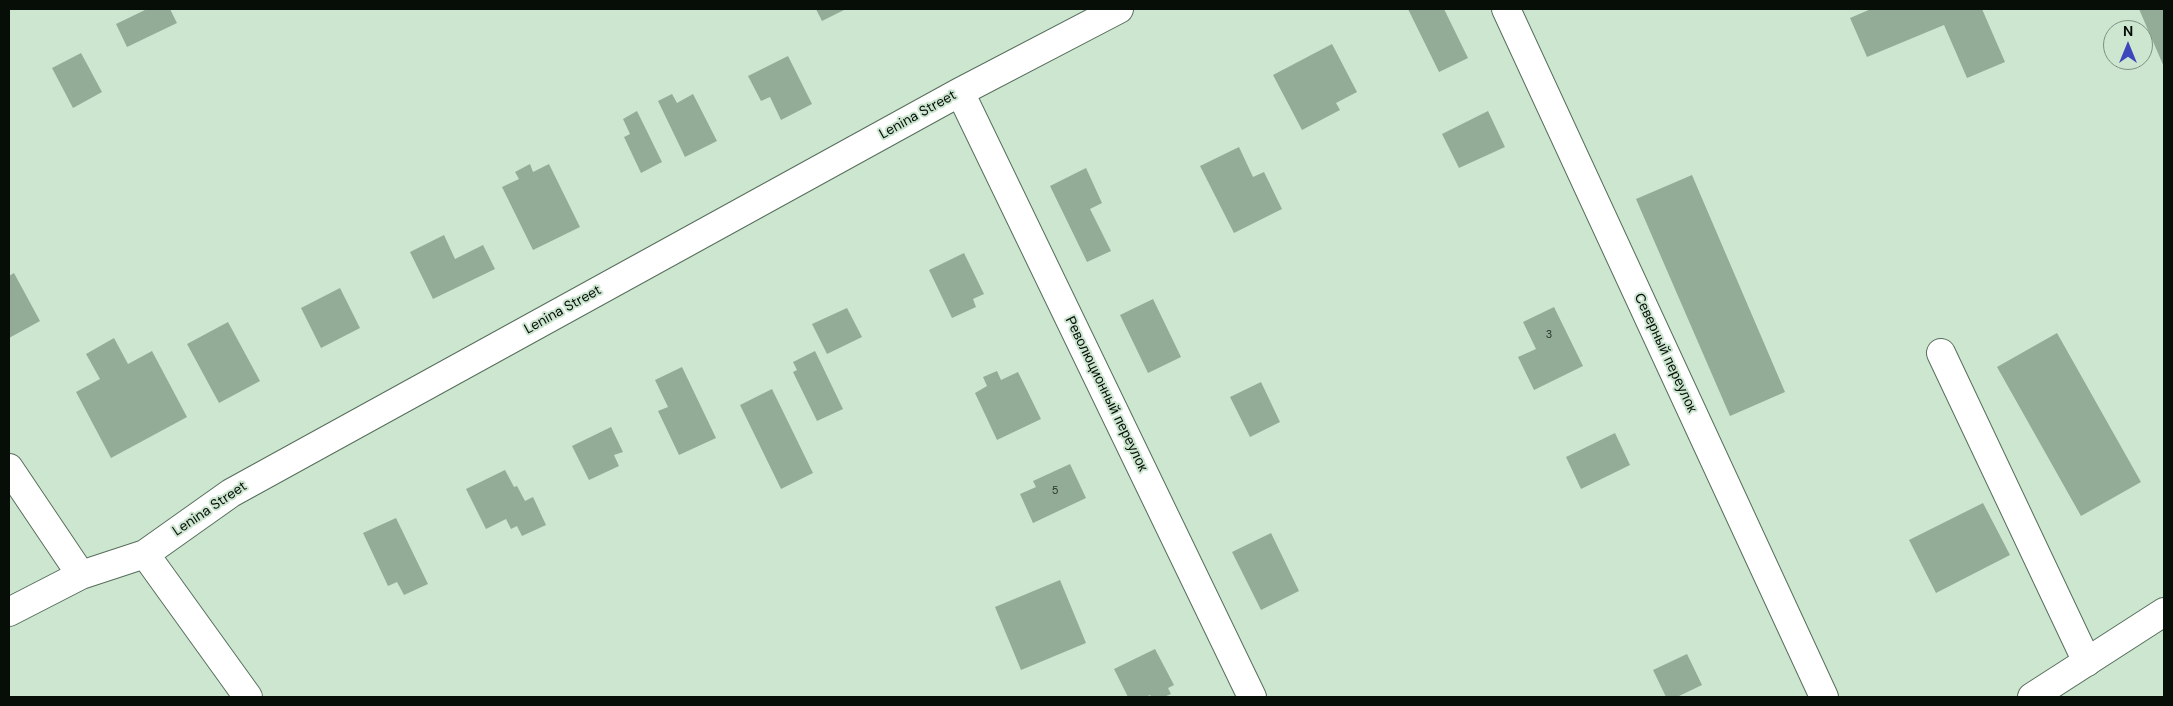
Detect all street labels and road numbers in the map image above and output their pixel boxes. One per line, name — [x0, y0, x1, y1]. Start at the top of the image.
street label: Lenina Street — [877, 87, 959, 143]
street label: Lenina Street — [522, 282, 604, 338]
street label: Северный переулок — [1630, 291, 1700, 415]
street label: Революционный переулок — [1061, 314, 1151, 474]
street label: Lenina Street — [170, 478, 250, 540]

